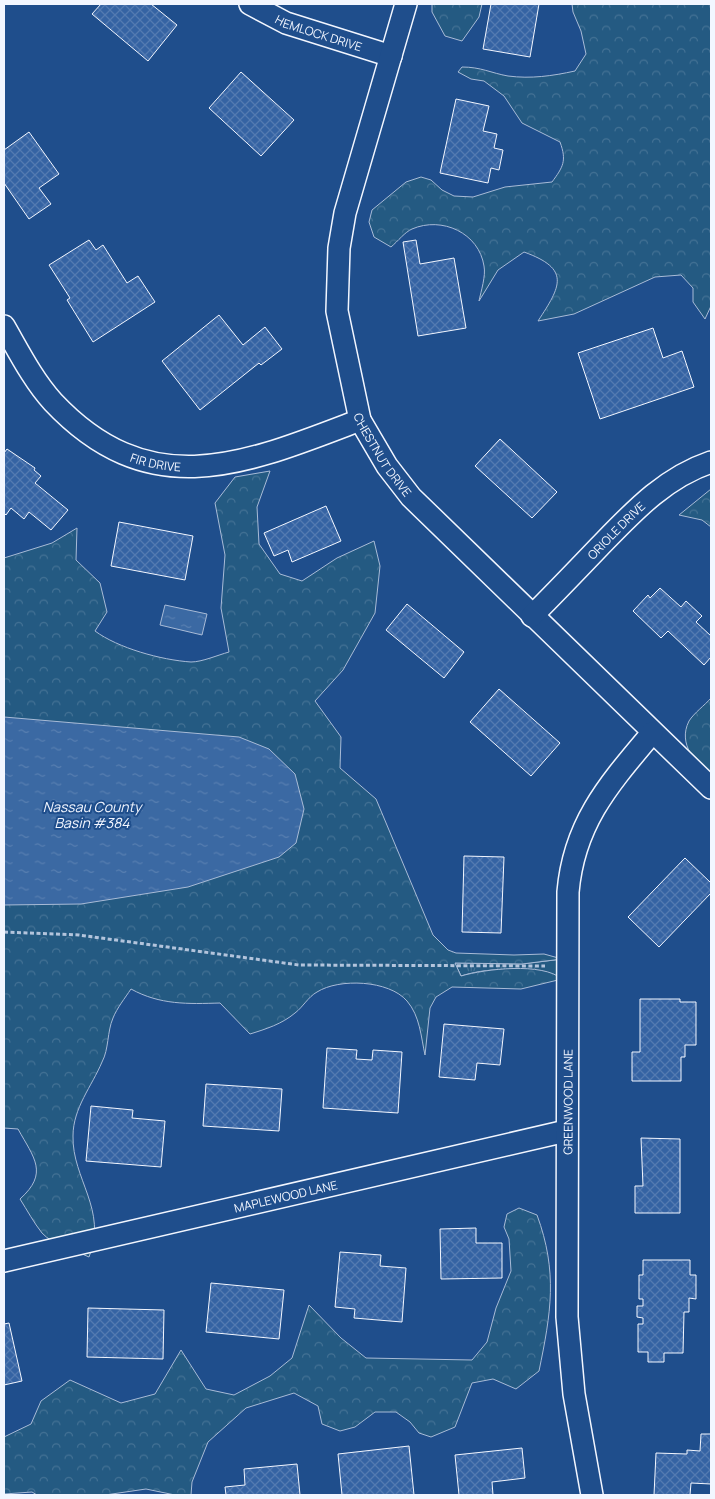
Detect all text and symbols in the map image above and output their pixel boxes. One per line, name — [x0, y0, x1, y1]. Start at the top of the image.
street label: HEMLOCK DRIVE — [272, 10, 364, 55]
street label: CHESTNUT DRIVE — [350, 412, 416, 500]
street label: FIR DRIVE — [128, 448, 182, 475]
street label: ORIOLE DRIVE — [583, 497, 649, 563]
water label: Nassau County Basin #384 — [43, 797, 144, 832]
street label: GREENWOOD LANE — [559, 1049, 576, 1155]
street label: MAPLEWOOD LANE — [232, 1176, 339, 1216]

